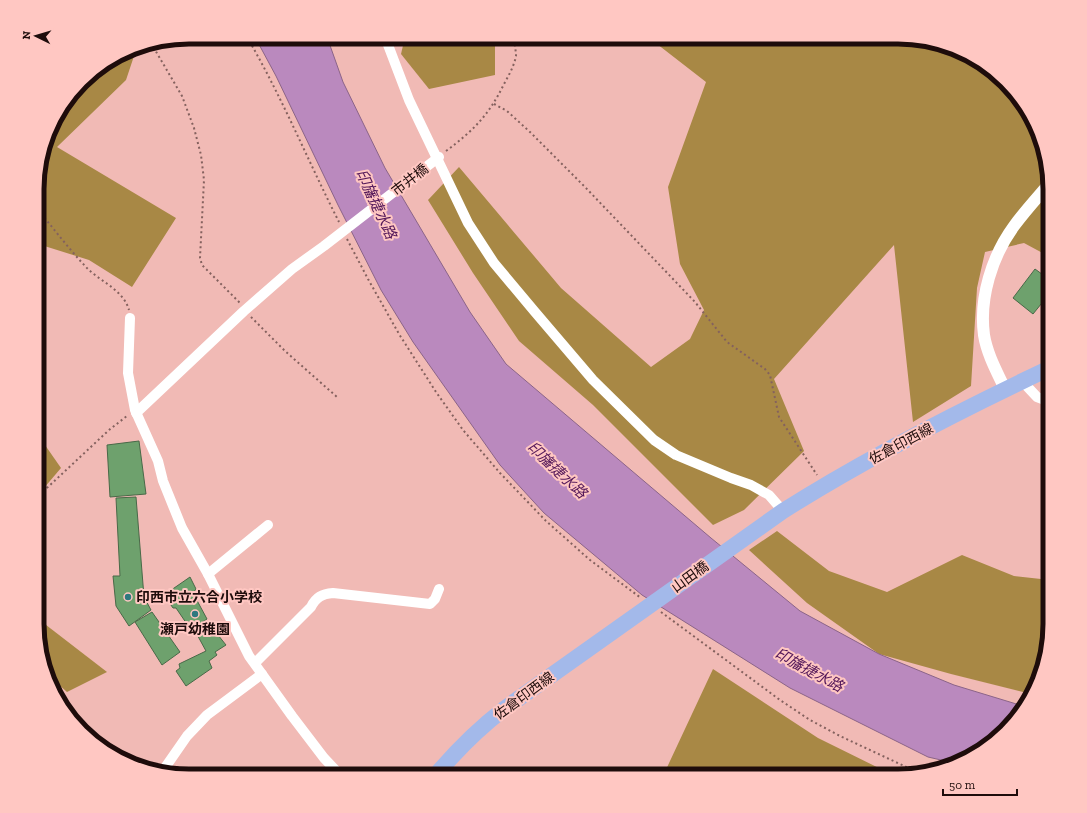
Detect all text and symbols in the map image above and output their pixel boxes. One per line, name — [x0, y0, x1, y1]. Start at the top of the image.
north arrow — [16, 16, 56, 56]
text: N — [20, 30, 33, 40]
street label: 市井橋 — [388, 160, 432, 200]
water label: 印旛捷水路 — [352, 166, 401, 244]
street label: 佐倉印西線 — [866, 420, 936, 468]
water label: 印旛捷水路 — [523, 438, 592, 504]
street label: 山田橋 — [668, 558, 712, 596]
place label: 印西市立六合小学校 — [136, 589, 262, 606]
marker: 印西市立六合小学校 — [123, 592, 133, 602]
marker: 瀬戸幼稚園 — [190, 609, 200, 619]
place label: 瀬戸幼稚園 — [160, 621, 230, 638]
water label: 印旛捷水路 — [772, 644, 848, 696]
street label: 佐倉印西線 — [491, 669, 557, 723]
scale bar — [943, 771, 1017, 797]
text: 50 m — [949, 778, 976, 792]

